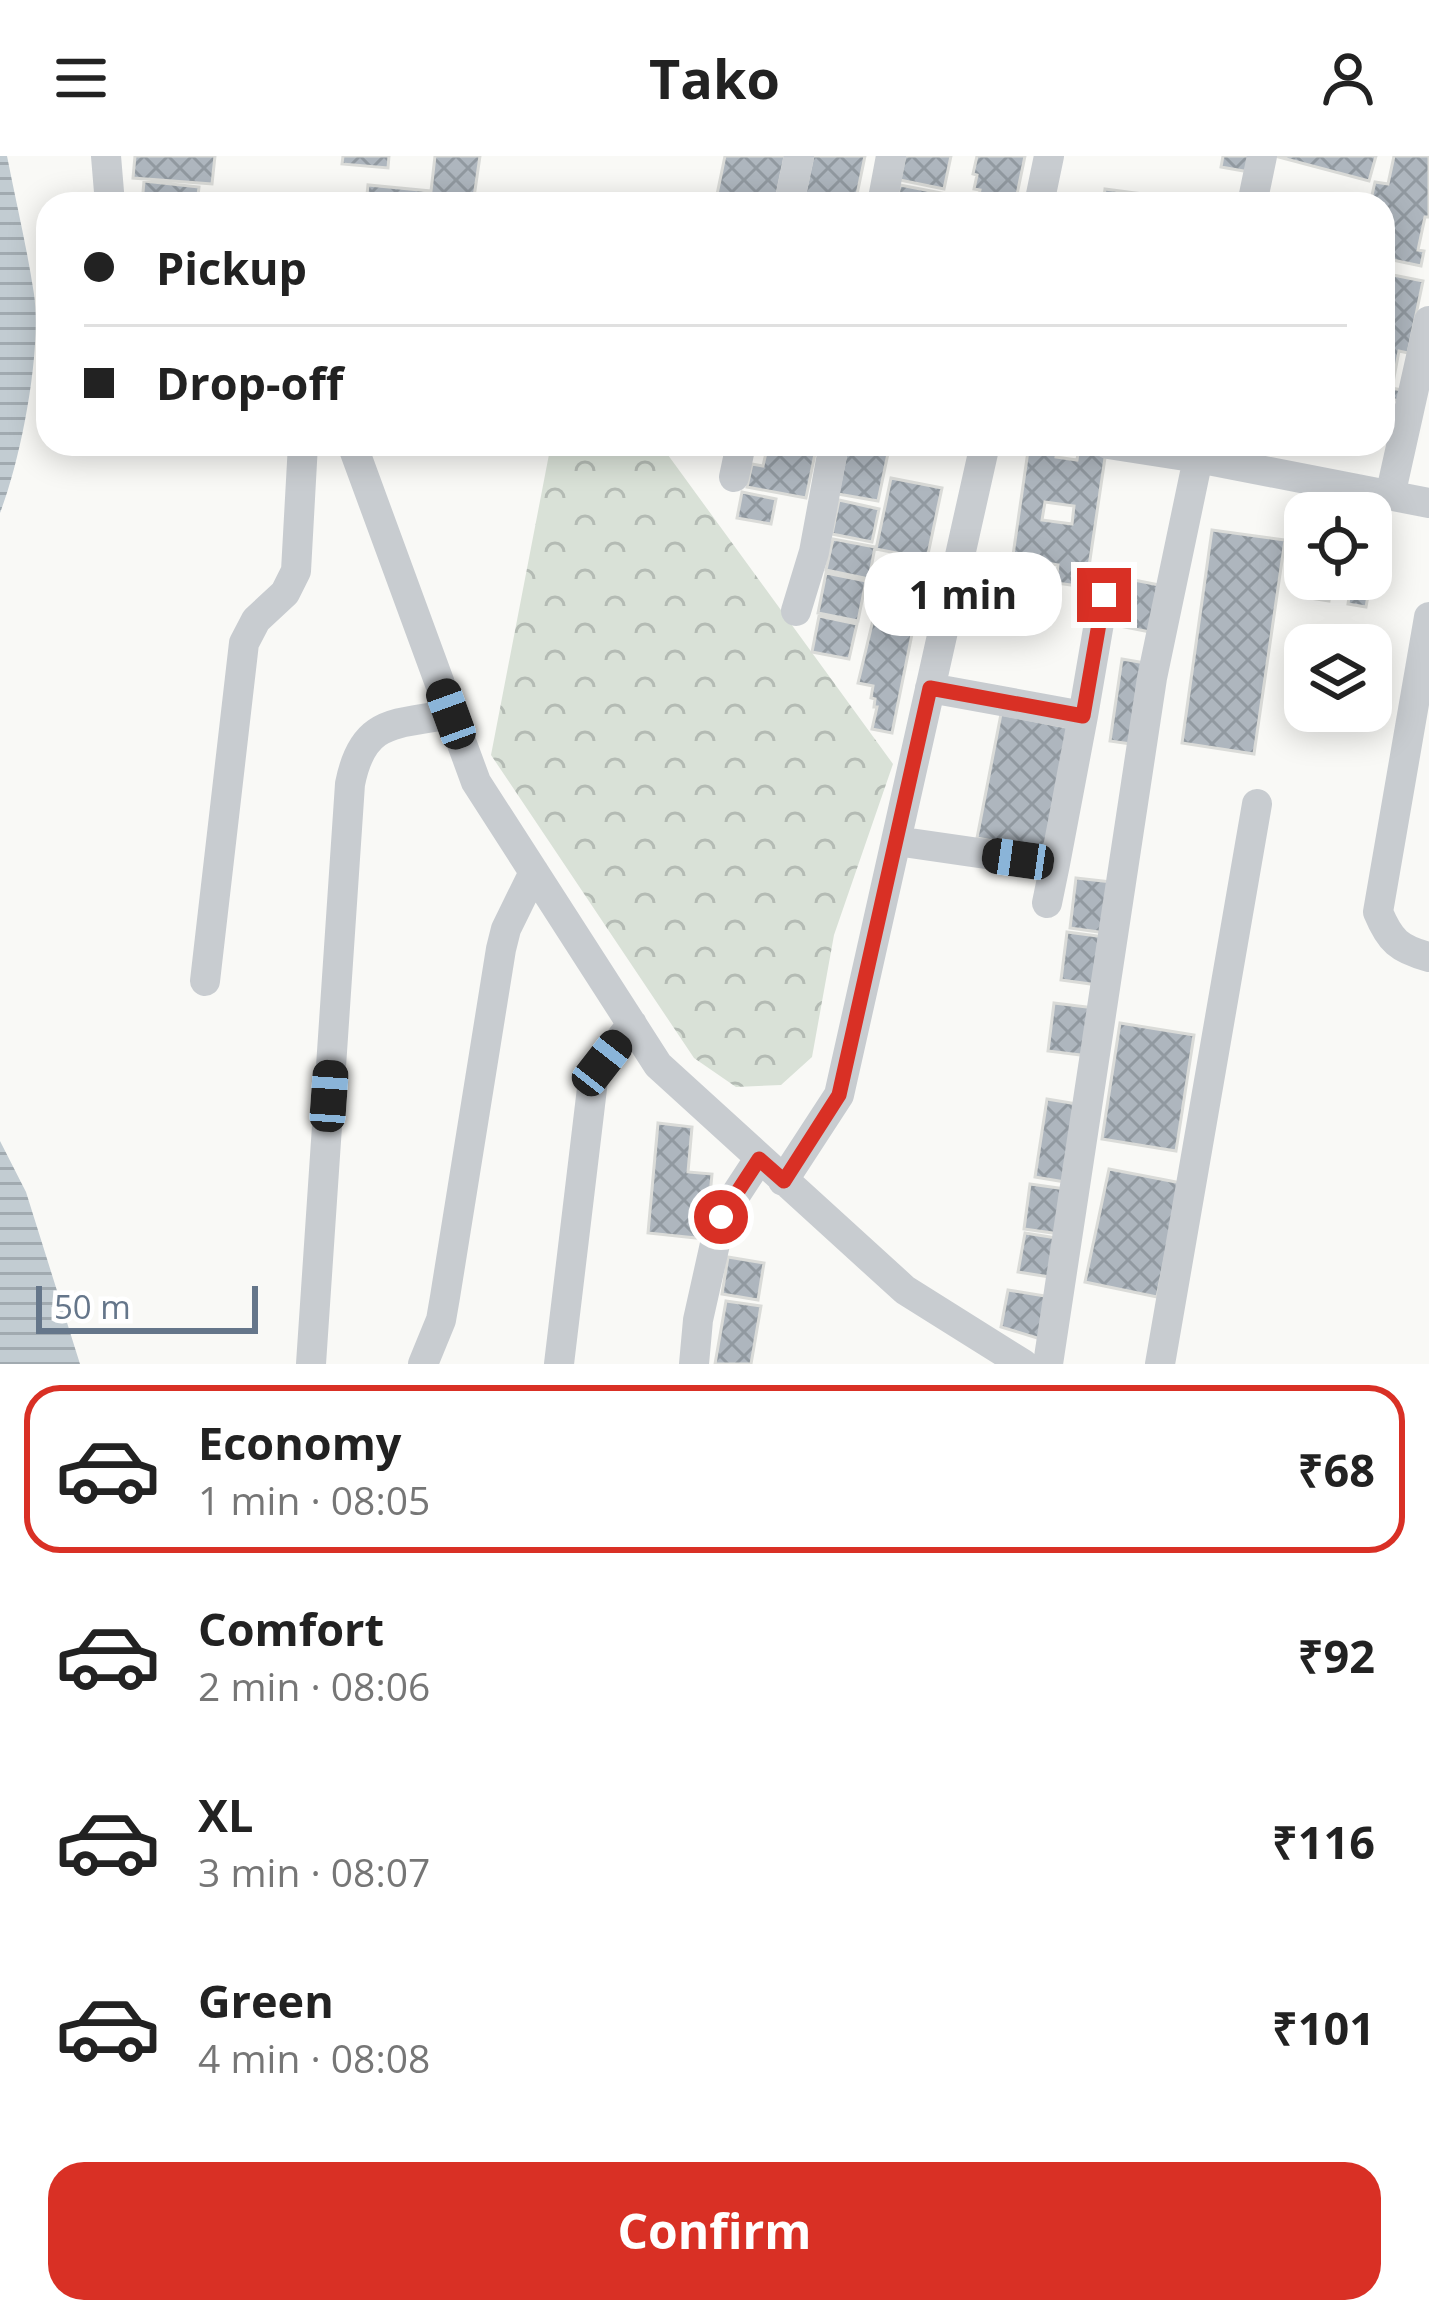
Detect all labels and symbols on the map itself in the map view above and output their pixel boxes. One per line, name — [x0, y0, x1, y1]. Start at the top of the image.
callout: 1 min — [864, 553, 1062, 637]
route end — [1077, 568, 1131, 622]
car — [422, 674, 480, 754]
car — [980, 836, 1056, 882]
car — [566, 1024, 638, 1102]
car — [309, 1059, 349, 1133]
route start — [694, 1190, 748, 1244]
scale bar — [36, 1280, 258, 1333]

